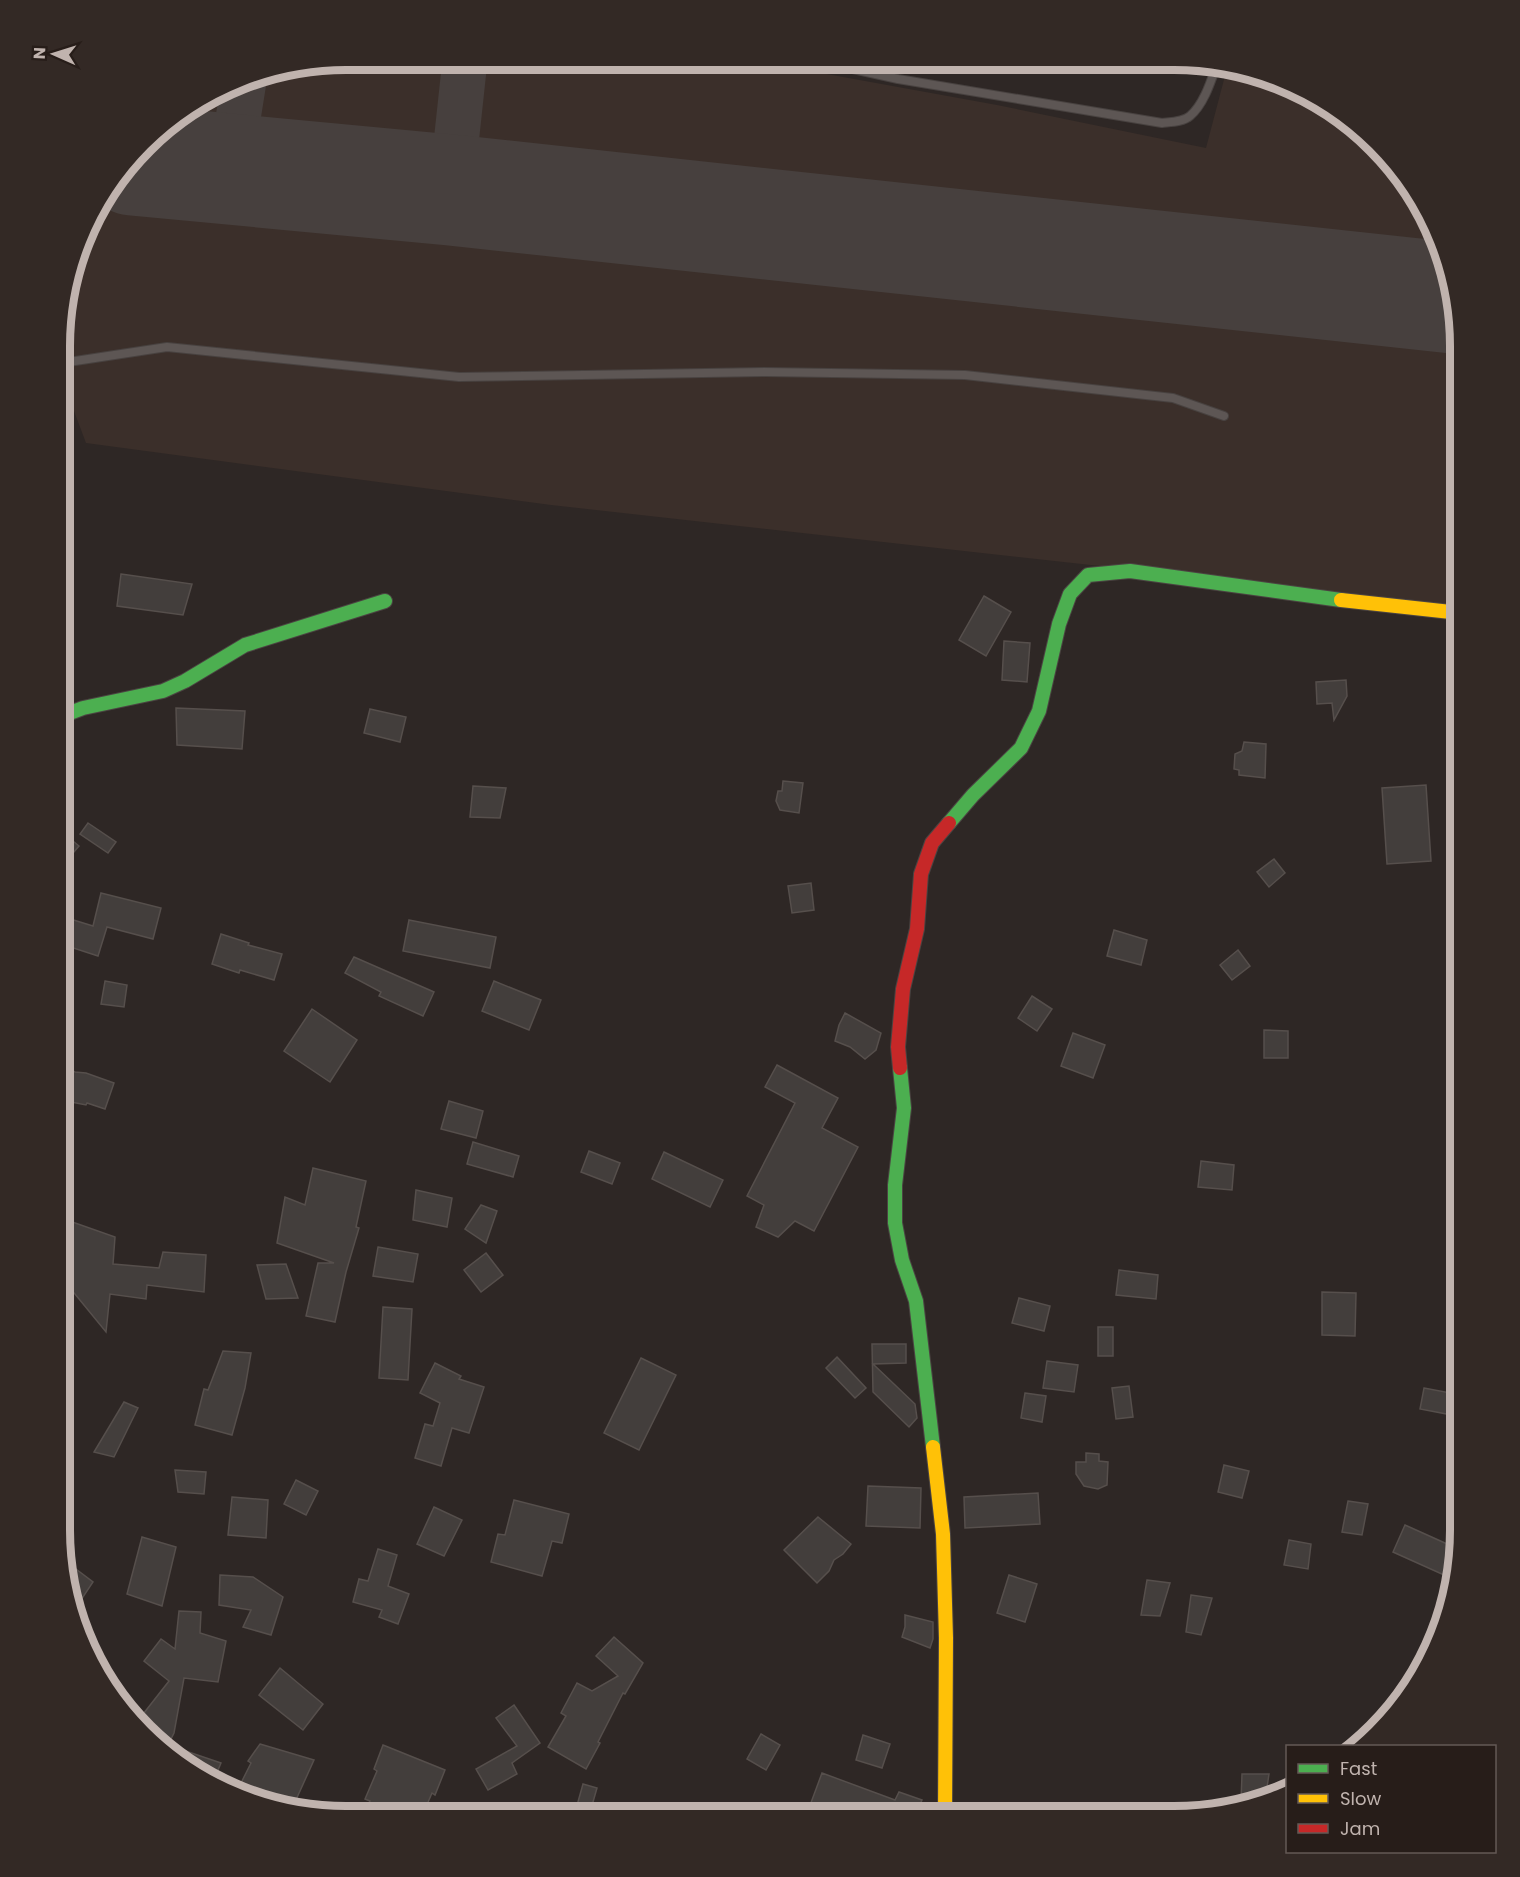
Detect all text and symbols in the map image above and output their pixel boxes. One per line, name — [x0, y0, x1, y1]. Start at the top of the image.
north arrow — [24, 24, 84, 84]
text: N — [28, 47, 51, 60]
legend — [1286, 1745, 1496, 1853]
text: Fast — [1340, 1756, 1377, 1781]
text: Slow — [1340, 1786, 1382, 1811]
text: Jam — [1340, 1816, 1380, 1841]

